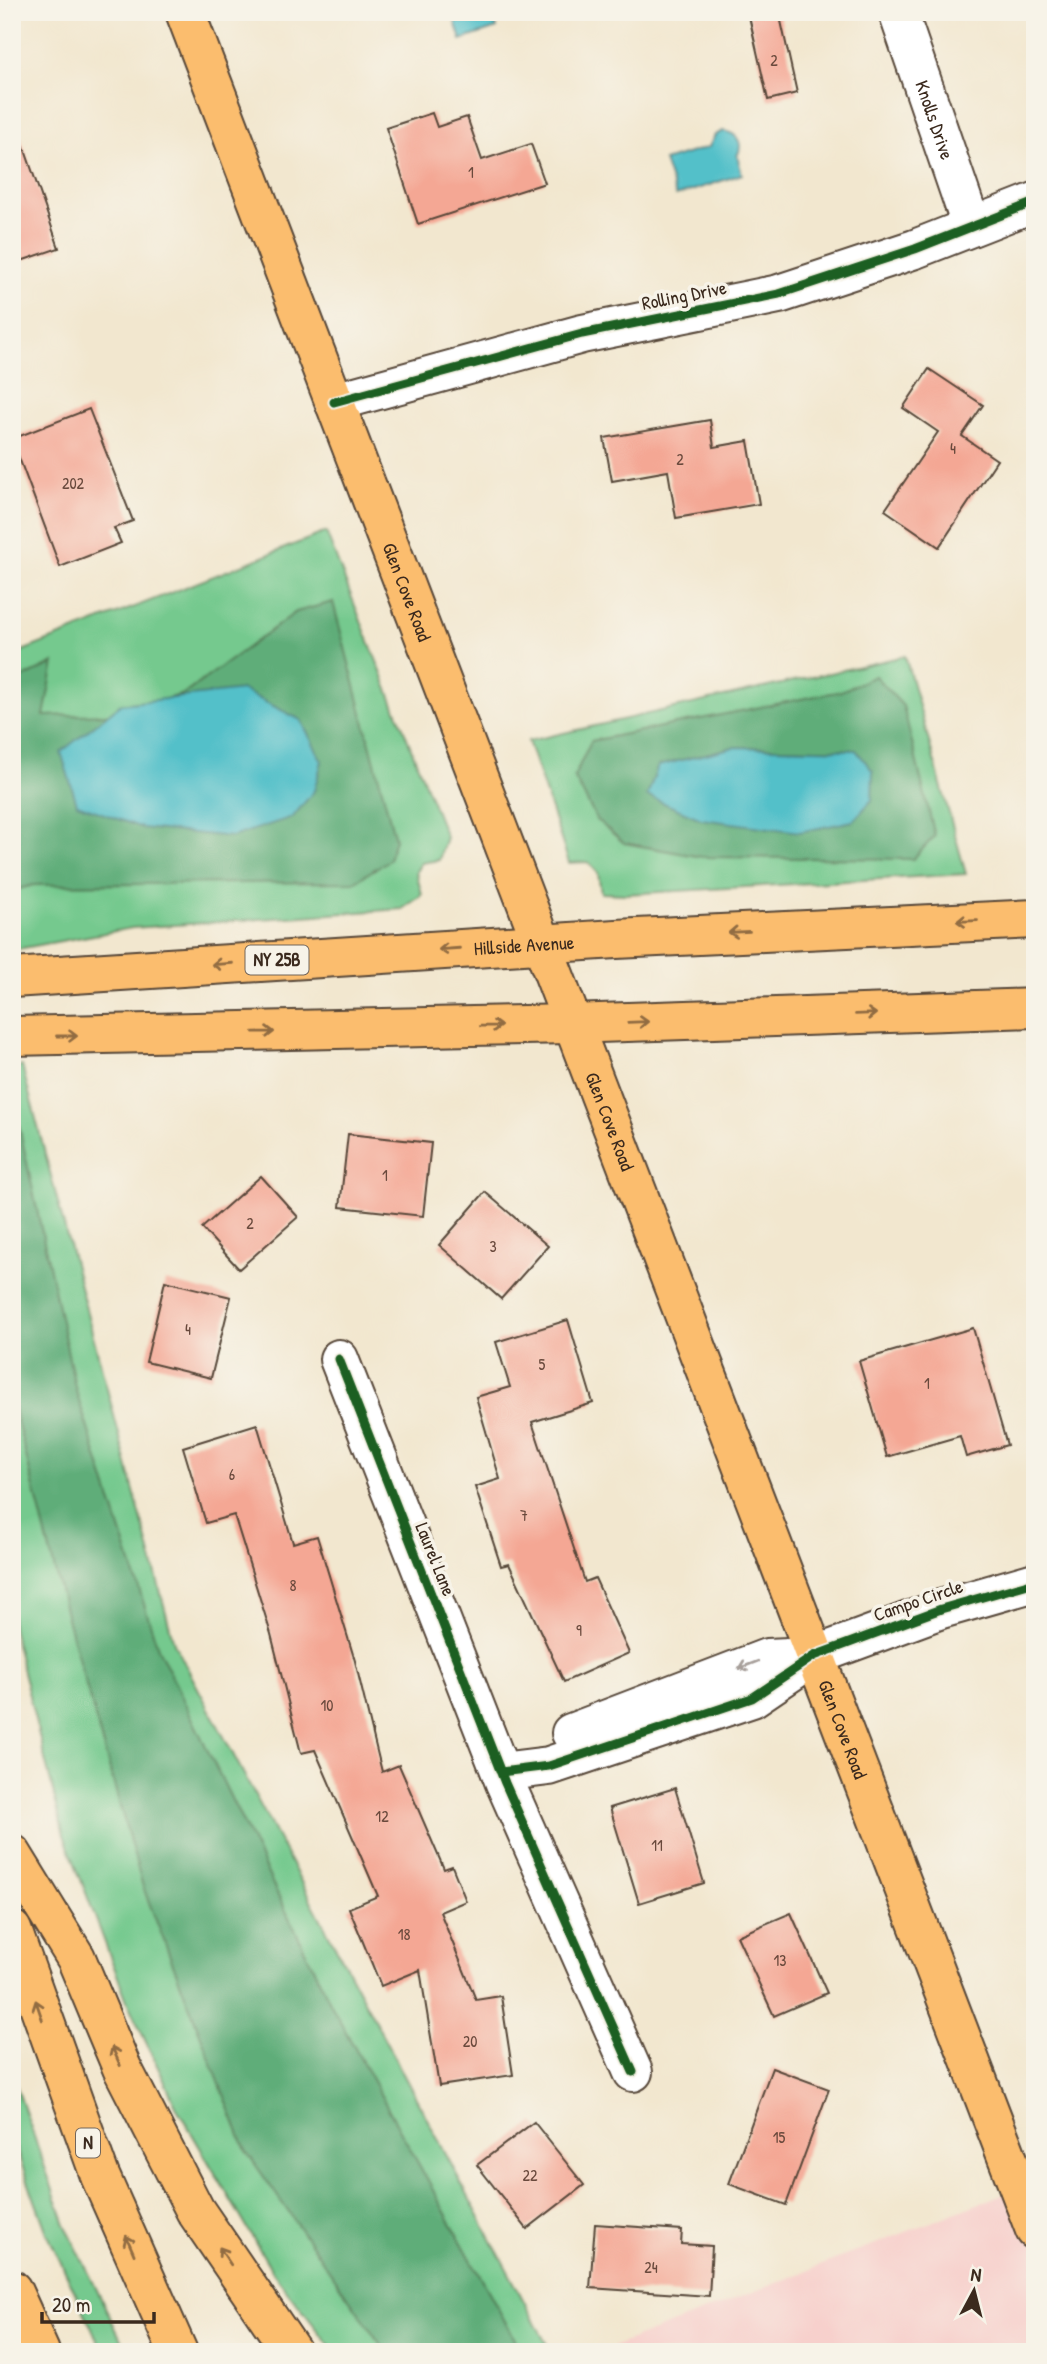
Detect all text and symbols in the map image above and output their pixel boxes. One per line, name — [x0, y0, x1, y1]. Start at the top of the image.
house number: 2 — [770, 49, 778, 71]
street label: Knolls Drive — [909, 77, 961, 163]
house number: 1 — [468, 161, 474, 183]
street label: Rolling Drive — [639, 274, 729, 316]
house number: 4 — [950, 437, 956, 459]
house number: 2 — [676, 448, 684, 470]
house number: 202 — [62, 472, 85, 494]
street label: Glen Cove Road — [377, 539, 438, 645]
one-way arrow — [955, 914, 978, 927]
one-way arrow — [728, 925, 751, 938]
street label: Hillside Avenue — [473, 929, 575, 961]
one-way arrow — [438, 943, 461, 956]
road number: NY 25B — [246, 945, 308, 974]
one-way arrow — [211, 958, 234, 971]
one-way arrow — [854, 1007, 877, 1021]
one-way arrow — [627, 1015, 650, 1028]
one-way arrow — [480, 1019, 503, 1033]
one-way arrow — [252, 1025, 275, 1039]
one-way arrow — [56, 1029, 79, 1042]
street label: Glen Cove Road — [579, 1068, 641, 1175]
house number: 1 — [382, 1164, 388, 1186]
house number: 2 — [246, 1212, 254, 1234]
house number: 3 — [489, 1235, 497, 1257]
house number: 4 — [185, 1318, 191, 1340]
house number: 5 — [539, 1353, 546, 1375]
house number: 1 — [924, 1372, 930, 1394]
house number: 6 — [229, 1463, 235, 1485]
house number: 7 — [520, 1504, 528, 1526]
street label: Laurel Lane — [410, 1518, 463, 1600]
street label: Campo Circle — [870, 1572, 967, 1627]
house number: 8 — [290, 1574, 297, 1596]
house number: 9 — [576, 1619, 582, 1641]
one-way arrow — [737, 1660, 759, 1673]
street label: Glen Cove Road — [812, 1676, 874, 1783]
house number: 10 — [321, 1694, 333, 1716]
house number: 12 — [375, 1805, 389, 1827]
house number: 11 — [651, 1834, 663, 1856]
house number: 18 — [398, 1923, 410, 1945]
house number: 13 — [774, 1949, 786, 1971]
one-way arrow — [32, 1999, 44, 2021]
house number: 20 — [463, 2030, 477, 2052]
one-way arrow — [109, 2046, 122, 2067]
house number: 15 — [773, 2126, 786, 2148]
road number: N — [76, 2129, 100, 2158]
house number: 22 — [523, 2164, 538, 2186]
one-way arrow — [122, 2235, 135, 2256]
one-way arrow — [217, 2246, 231, 2266]
house number: 24 — [644, 2256, 658, 2278]
north arrow — [939, 2256, 1009, 2326]
text: N — [969, 2261, 983, 2288]
scale bar — [42, 2280, 154, 2324]
text: 20 m — [52, 2290, 90, 2319]

